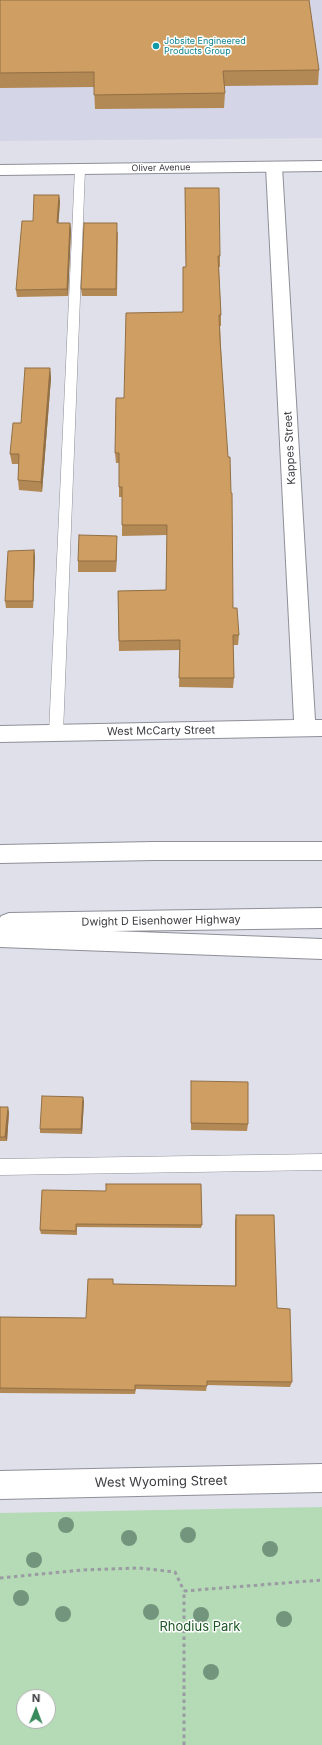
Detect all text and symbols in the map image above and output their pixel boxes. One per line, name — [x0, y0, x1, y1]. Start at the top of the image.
place label: Jobsite Engineered Products Group — [164, 36, 246, 57]
marker: Jobsite Engineered Products Group — [151, 41, 161, 51]
street label: Oliver Avenue — [131, 162, 191, 174]
street label: Kappes Street — [281, 411, 299, 485]
street label: West McCarty Street — [107, 723, 215, 739]
street label: Dwight D Eisenhower Highway — [81, 913, 241, 929]
street label: West Wyoming Street — [95, 1473, 227, 1491]
park label: Rhodius Park — [160, 1619, 240, 1635]
north arrow — [16, 1689, 56, 1729]
text: N — [32, 1691, 41, 1705]

